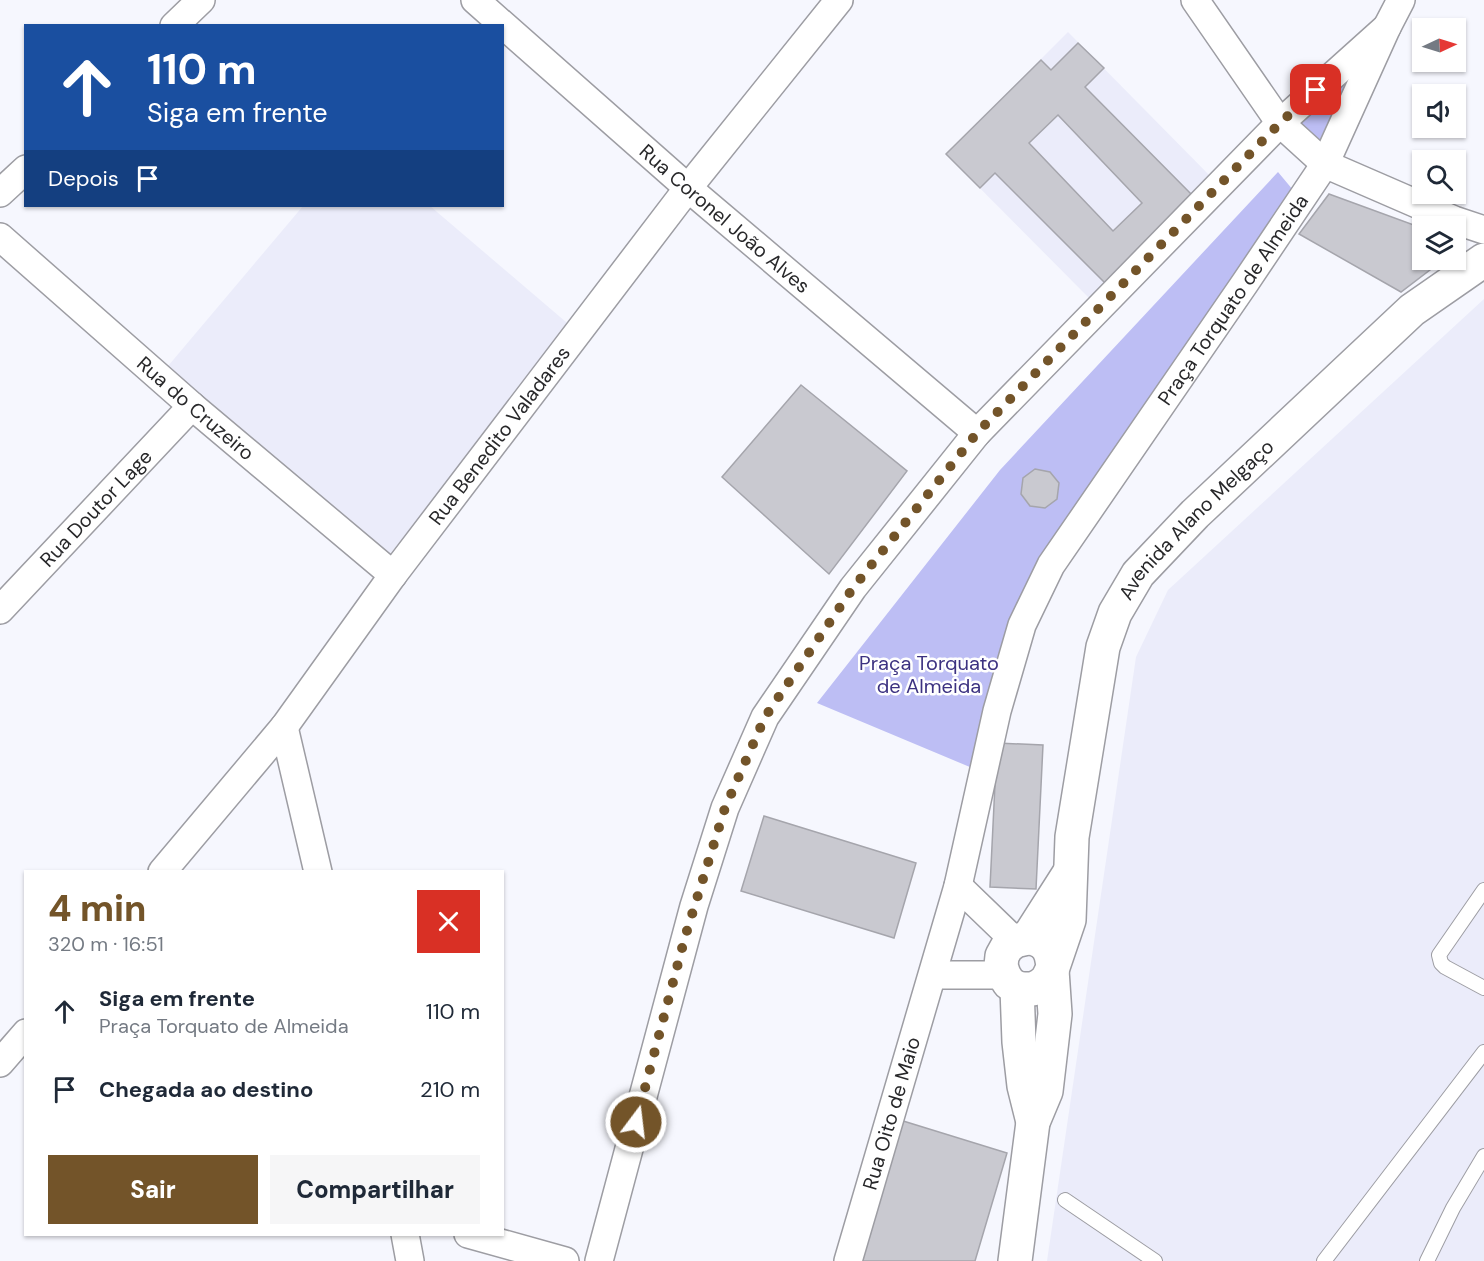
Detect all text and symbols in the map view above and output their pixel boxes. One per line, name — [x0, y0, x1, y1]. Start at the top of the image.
north arrow — [1412, 18, 1466, 72]
map controls — [1412, 18, 1466, 270]
text: 110 m — [147, 42, 257, 97]
icon: ahead — [48, 48, 126, 126]
pin — [1290, 64, 1341, 115]
icon: arrive — [1299, 73, 1332, 106]
button: sound — [1412, 84, 1466, 138]
text: Siga em frente — [147, 95, 328, 130]
street label: Rua Coronel João Alves — [634, 138, 816, 299]
button: search — [1412, 150, 1466, 204]
icon: arrive — [131, 162, 164, 195]
text: Depois — [48, 164, 119, 193]
street label: Praça Torquato de Almeida — [1152, 189, 1314, 410]
button: layers — [1412, 216, 1466, 270]
street label: Rua Benedito Valadares — [423, 341, 576, 530]
street label: Rua do Cruzeiro — [131, 351, 260, 466]
street label: Avenida Alano Melgaço — [1113, 434, 1279, 605]
street label: Rua Doutor Lage — [34, 444, 158, 572]
park label: Praça Torquato de Almeida — [859, 650, 999, 699]
text: 4 min — [48, 885, 146, 932]
button: close — [417, 890, 480, 953]
text: 320 m · 16:51 — [48, 931, 164, 957]
text: Siga em frente — [99, 984, 255, 1013]
icon: ahead — [48, 995, 81, 1028]
text: 110 m — [426, 997, 480, 1026]
text: Praça Torquato de Almeida — [99, 1013, 349, 1039]
street label: Rua Oito de Maio — [857, 1034, 926, 1193]
icon: arrive — [48, 1073, 81, 1106]
text: Chegada ao destino — [99, 1075, 313, 1104]
text: 210 m — [420, 1075, 480, 1104]
position arrow — [604, 1090, 668, 1154]
button: Sair — [48, 1155, 258, 1224]
button: Compartilhar — [270, 1155, 480, 1224]

